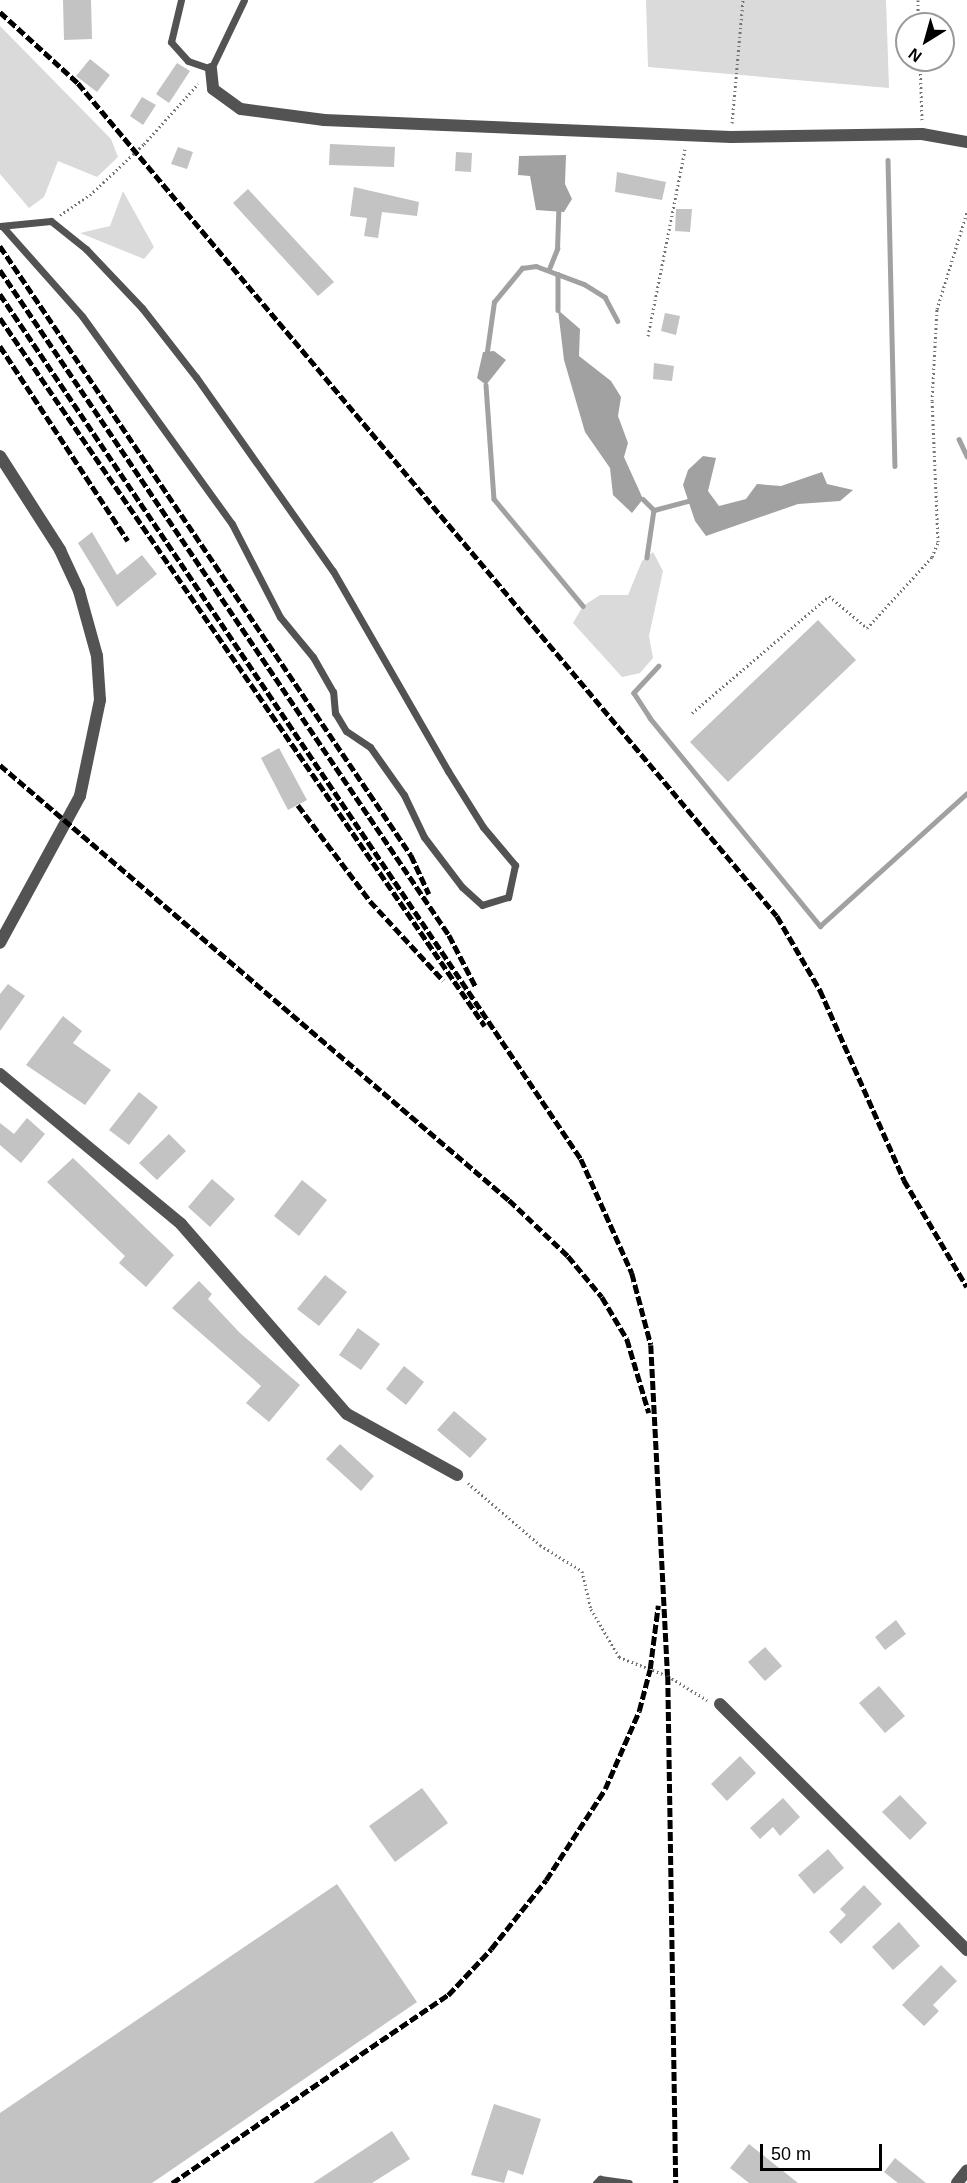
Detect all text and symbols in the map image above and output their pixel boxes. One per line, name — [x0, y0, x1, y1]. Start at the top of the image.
north arrow — [895, 12, 955, 72]
text: N — [905, 45, 925, 65]
scale bar — [763, 2132, 884, 2170]
text: 50 m — [771, 2144, 811, 2164]

